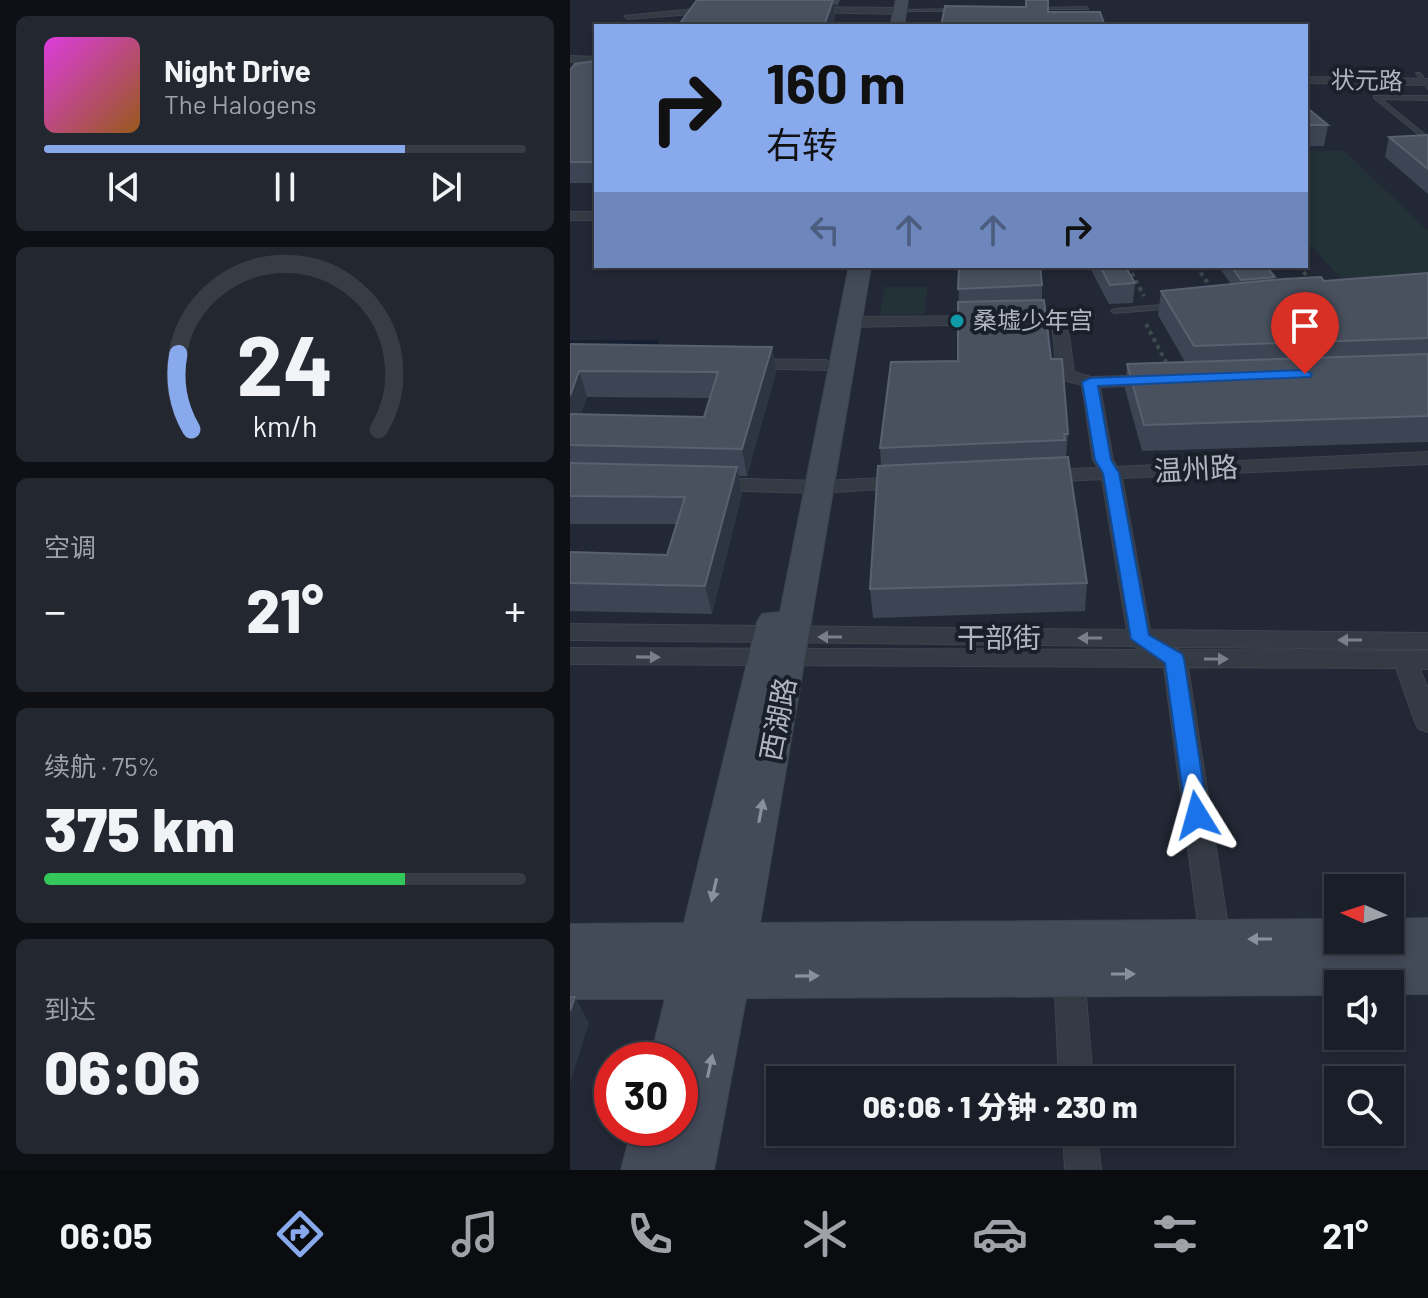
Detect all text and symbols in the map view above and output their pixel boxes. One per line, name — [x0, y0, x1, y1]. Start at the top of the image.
text: 160 m — [766, 48, 906, 115]
text: Night Drive — [164, 52, 311, 88]
icon: right — [634, 56, 738, 160]
street label: 状元路 — [1331, 64, 1403, 95]
text: The Halogens — [164, 88, 316, 119]
text: 右转 — [766, 122, 838, 165]
icon: previous — [102, 165, 146, 209]
icon: pause — [263, 165, 307, 209]
icon: next — [424, 165, 468, 209]
icon: left — [803, 208, 847, 252]
icon: ahead — [887, 208, 931, 252]
icon: ahead — [971, 208, 1015, 252]
icon: right — [1055, 208, 1099, 252]
pin — [1271, 292, 1339, 374]
icon: arrive — [1283, 304, 1327, 348]
place label: 桑墟少年宫 — [973, 305, 1093, 334]
marker: 桑墟少年宫 — [948, 312, 966, 330]
text: 24 — [237, 313, 333, 413]
text: km/h — [253, 408, 317, 443]
street label: 温州路 — [1153, 449, 1239, 487]
text: 空调 — [44, 531, 96, 562]
text: 21° — [246, 573, 324, 645]
text: − — [44, 583, 66, 636]
text: + — [504, 583, 526, 636]
street label: 干部街 — [957, 620, 1041, 654]
one-way arrow — [817, 631, 842, 643]
one-way arrow — [1077, 632, 1102, 645]
one-way arrow — [1337, 634, 1362, 646]
one-way arrow — [636, 650, 661, 663]
one-way arrow — [1204, 653, 1229, 665]
street label: 西湖路 — [752, 674, 802, 763]
text: 续航 · 75% — [44, 750, 160, 781]
position arrow — [1155, 773, 1239, 857]
text: 375 km — [44, 792, 235, 864]
one-way arrow — [755, 799, 767, 824]
north arrow — [1324, 874, 1404, 954]
map controls — [1324, 874, 1404, 1146]
one-way arrow — [707, 878, 720, 903]
one-way arrow — [1247, 933, 1272, 945]
one-way arrow — [1111, 968, 1136, 980]
one-way arrow — [795, 970, 820, 982]
button: sound — [1324, 970, 1404, 1050]
text: 到达 — [44, 993, 96, 1024]
text: 06:06 — [44, 1035, 200, 1107]
speed limit sign: 30 — [594, 1042, 698, 1146]
one-way arrow — [704, 1054, 717, 1079]
button: search — [1324, 1066, 1404, 1146]
text: 06:06 · 1 分钟 · 230 m — [863, 1088, 1137, 1124]
icon: directions — [272, 1206, 328, 1262]
icon: music — [447, 1206, 503, 1262]
icon: phone — [622, 1206, 678, 1262]
icon: climate — [797, 1206, 853, 1262]
icon: car — [972, 1206, 1028, 1262]
icon: filters — [1147, 1206, 1203, 1262]
text: 06:05 — [60, 1213, 152, 1256]
text: 21° — [1322, 1213, 1368, 1256]

